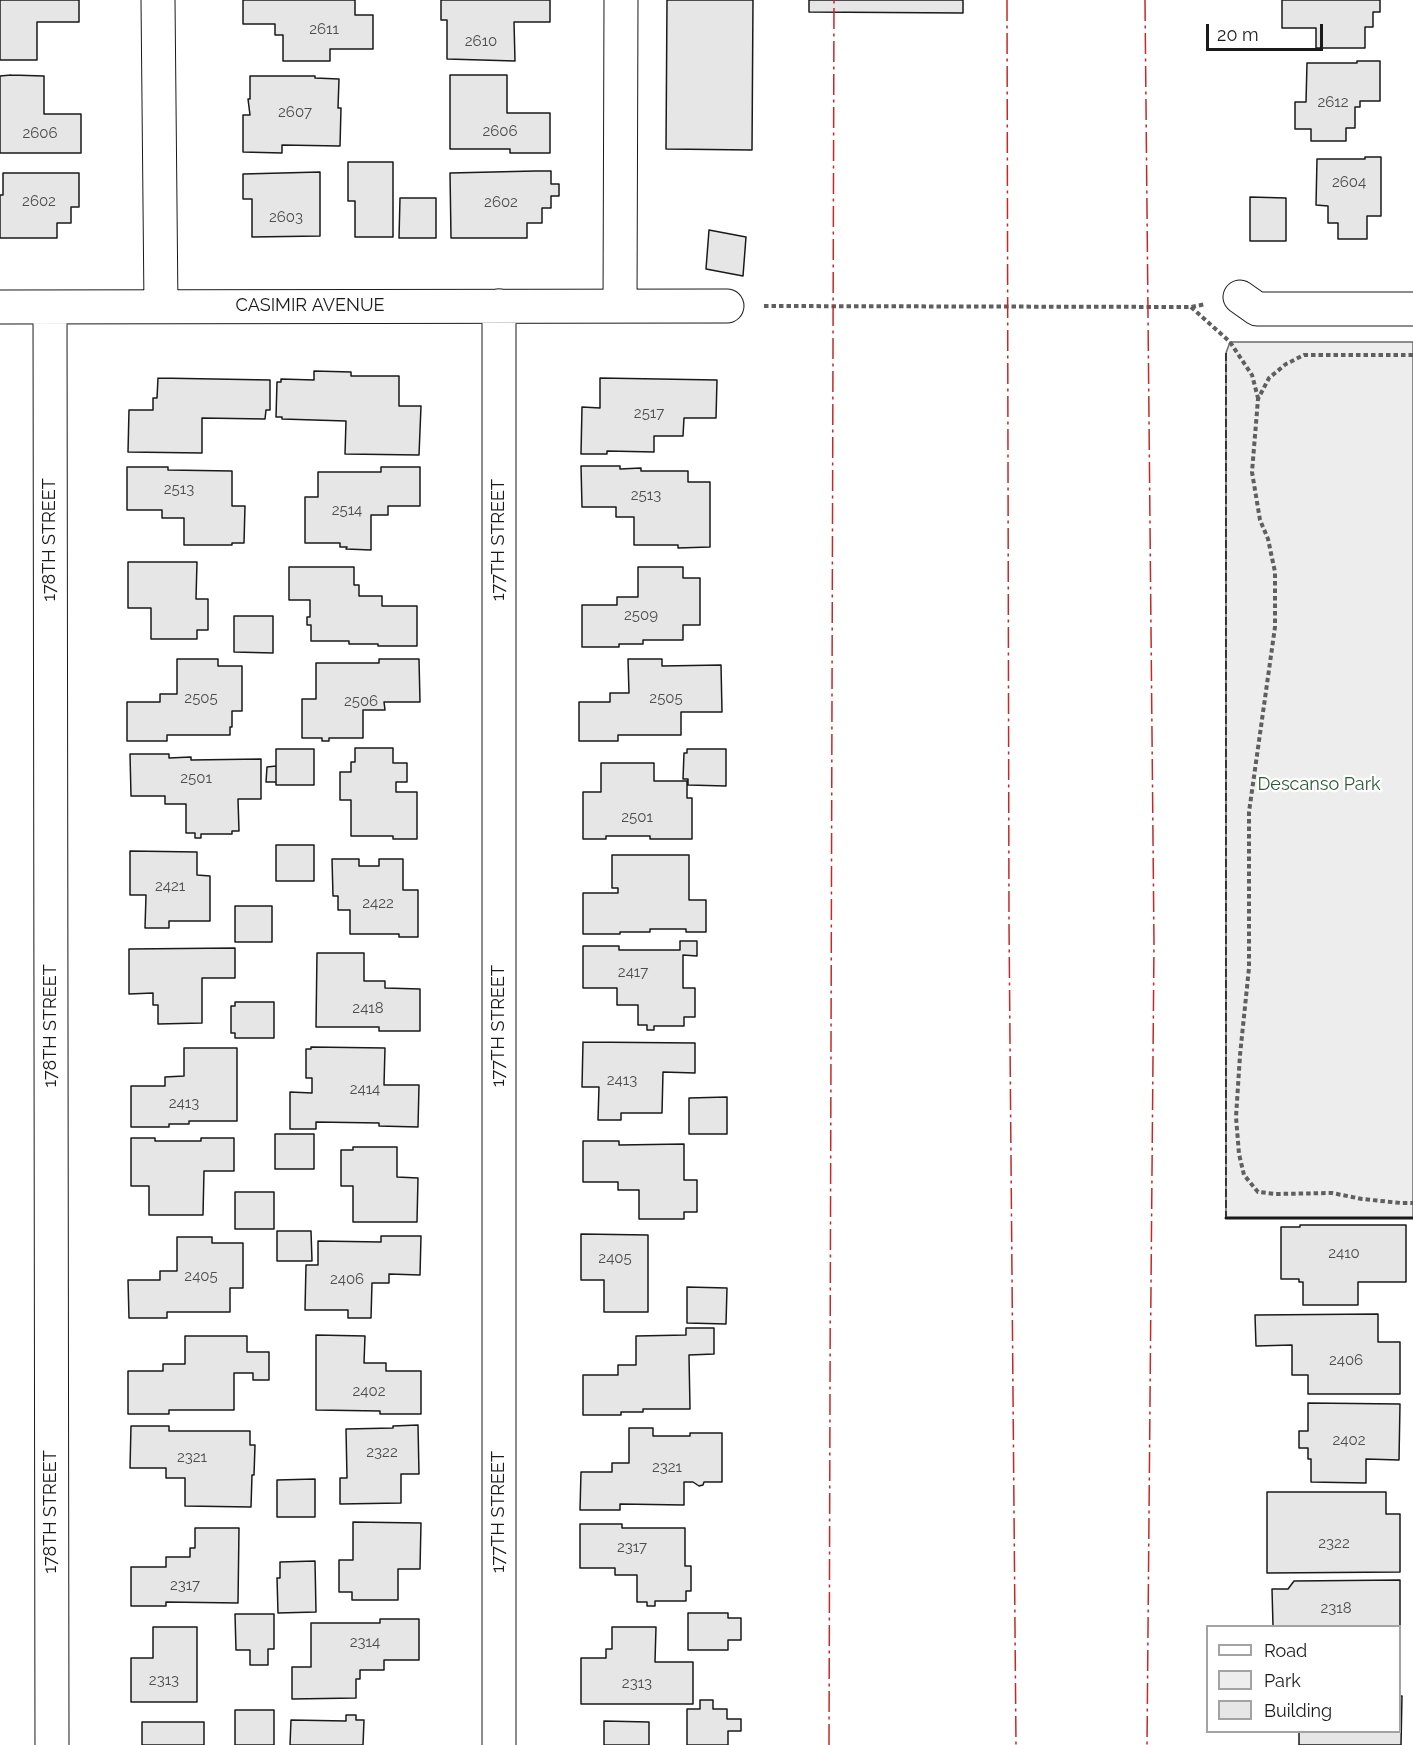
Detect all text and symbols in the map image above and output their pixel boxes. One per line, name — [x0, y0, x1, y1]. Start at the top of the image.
scale bar — [1209, 12, 1326, 50]
house number: 2611 — [309, 20, 339, 38]
text: 20 m — [1217, 24, 1259, 45]
house number: 2610 — [465, 32, 497, 50]
house number: 2612 — [1317, 93, 1349, 111]
house number: 2607 — [278, 103, 312, 121]
house number: 2606 — [482, 122, 518, 140]
house number: 2606 — [22, 124, 58, 142]
house number: 2604 — [1332, 173, 1366, 191]
house number: 2602 — [22, 192, 56, 210]
house number: 2602 — [484, 193, 518, 211]
house number: 2603 — [269, 208, 303, 226]
street label: CASIMIR AVENUE — [236, 295, 384, 317]
house number: 2517 — [634, 404, 664, 422]
street label: 178TH STREET — [39, 478, 61, 602]
street label: 177TH STREET — [488, 479, 510, 601]
house number: 2513 — [164, 480, 194, 498]
house number: 2513 — [631, 486, 661, 504]
house number: 2514 — [332, 501, 362, 519]
house number: 2509 — [624, 606, 658, 624]
house number: 2505 — [184, 689, 218, 707]
house number: 2505 — [649, 689, 683, 707]
house number: 2506 — [344, 692, 378, 710]
house number: 2501 — [180, 769, 212, 787]
park label: Descanso Park — [1257, 774, 1381, 796]
house number: 2501 — [621, 808, 653, 826]
house number: 2421 — [155, 877, 185, 895]
house number: 2422 — [362, 894, 394, 912]
house number: 2417 — [618, 963, 648, 981]
street label: 178TH STREET — [40, 964, 62, 1088]
street label: 177TH STREET — [488, 965, 510, 1087]
house number: 2418 — [352, 999, 384, 1017]
house number: 2413 — [607, 1071, 637, 1089]
house number: 2414 — [350, 1080, 380, 1098]
house number: 2413 — [169, 1094, 199, 1112]
house number: 2410 — [1328, 1244, 1360, 1262]
house number: 2405 — [598, 1249, 632, 1267]
house number: 2405 — [184, 1267, 218, 1285]
house number: 2406 — [330, 1270, 364, 1288]
house number: 2406 — [1329, 1351, 1363, 1369]
house number: 2402 — [353, 1382, 385, 1400]
house number: 2402 — [1333, 1431, 1365, 1449]
house number: 2322 — [366, 1443, 398, 1461]
house number: 2321 — [177, 1448, 207, 1466]
street label: 178TH STREET — [40, 1450, 62, 1574]
street label: 177TH STREET — [488, 1451, 510, 1573]
house number: 2321 — [652, 1458, 682, 1476]
house number: 2322 — [1318, 1534, 1350, 1552]
house number: 2317 — [617, 1538, 647, 1556]
house number: 2317 — [170, 1576, 200, 1594]
house number: 2318 — [1320, 1599, 1352, 1617]
legend — [1206, 1625, 1401, 1733]
house number: 2314 — [350, 1633, 380, 1651]
text: Road — [1264, 1640, 1307, 1661]
text: Park — [1264, 1670, 1301, 1691]
house number: 2313 — [149, 1671, 179, 1689]
house number: 2313 — [622, 1674, 652, 1692]
text: Building — [1264, 1700, 1332, 1721]

